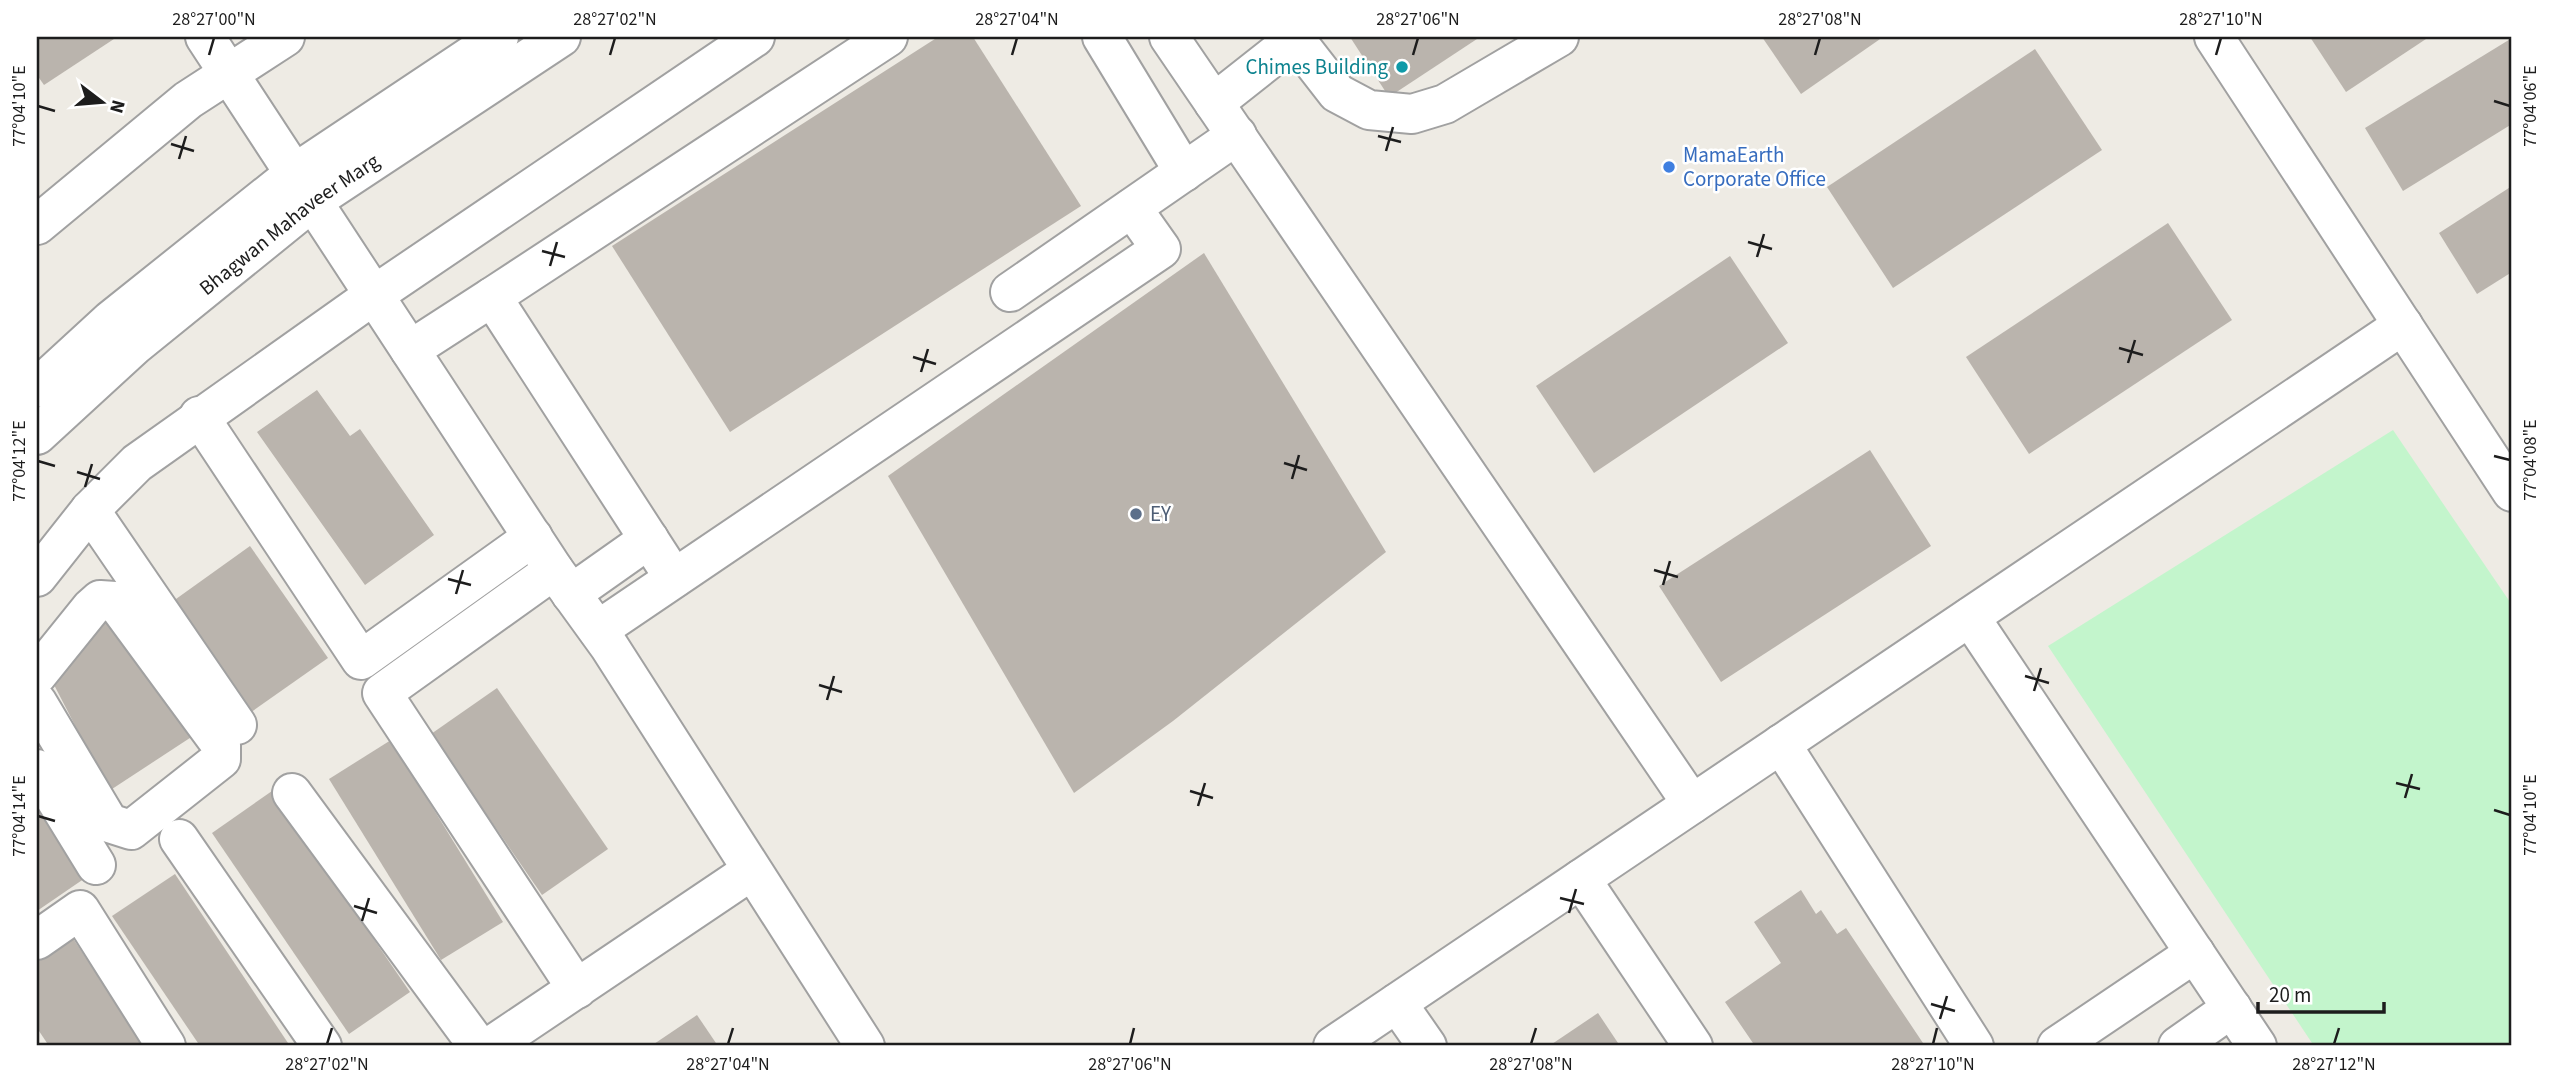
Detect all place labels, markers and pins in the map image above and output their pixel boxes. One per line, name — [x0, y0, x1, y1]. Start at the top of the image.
place label: Chimes Building — [1245, 52, 1388, 82]
marker: Chimes Building — [1394, 59, 1410, 75]
place label: MamaEarth Corporate Office — [1683, 140, 1826, 194]
marker: MamaEarth Corporate Office — [1661, 159, 1677, 175]
place label: EY — [1150, 499, 1172, 529]
marker: EY — [1128, 506, 1144, 522]

